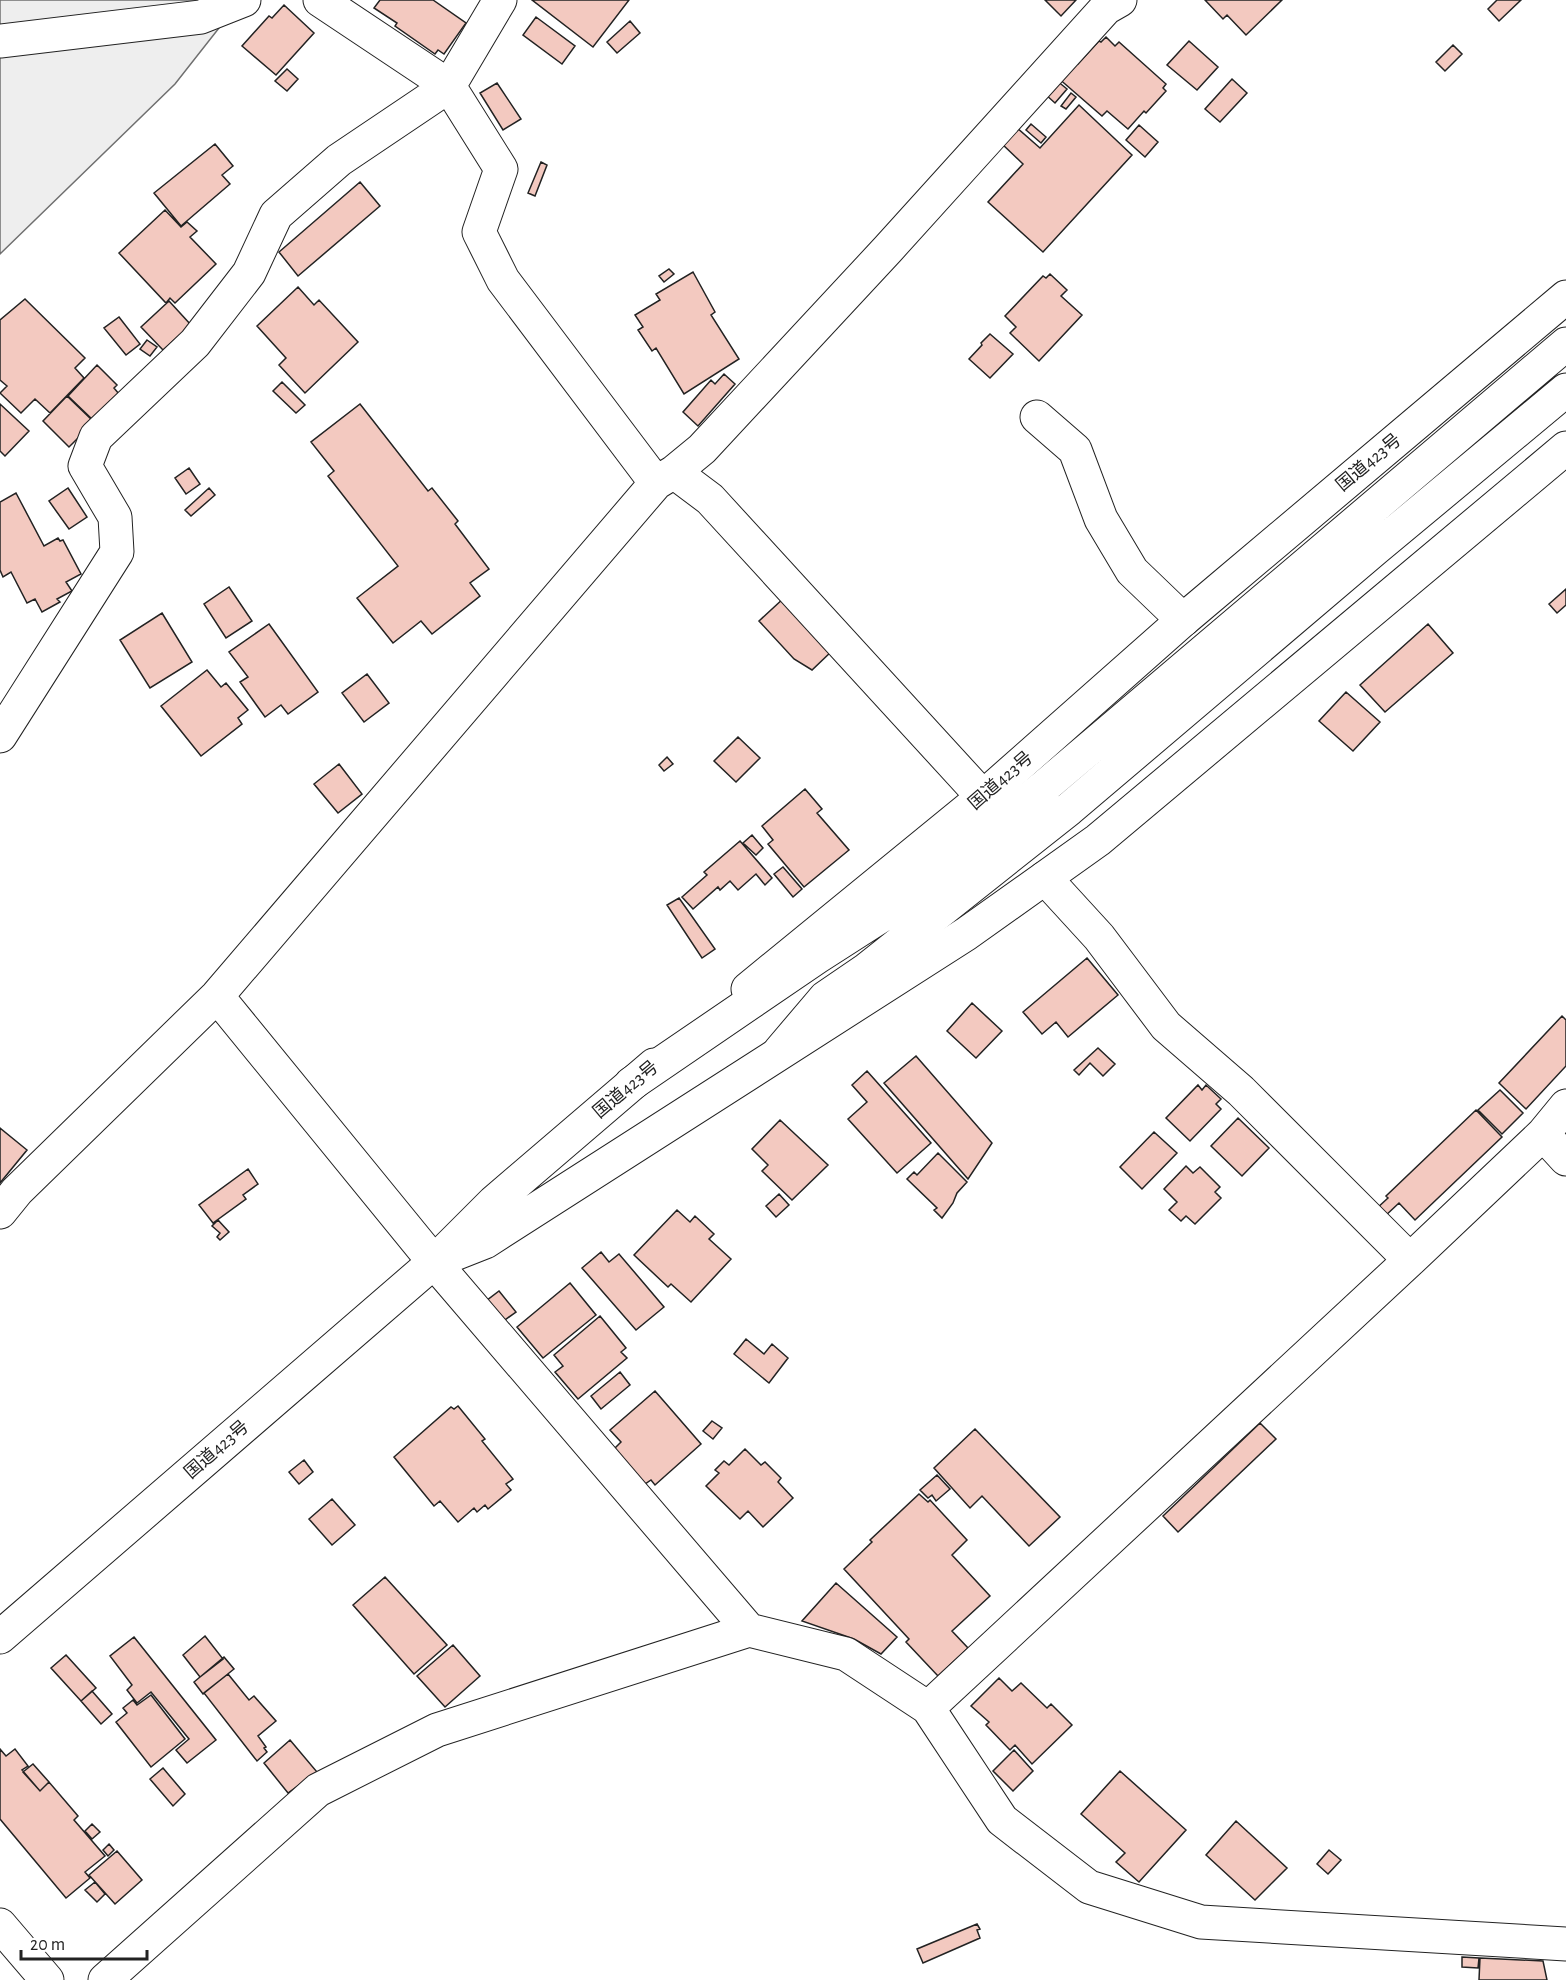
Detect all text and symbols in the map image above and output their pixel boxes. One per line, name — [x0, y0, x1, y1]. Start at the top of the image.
street label: 国道423号 — [1332, 429, 1405, 495]
street label: 国道423号 — [964, 747, 1036, 813]
street label: 国道423号 — [589, 1056, 662, 1122]
street label: 国道423号 — [180, 1416, 252, 1482]
scale bar — [21, 1923, 147, 1961]
text: 20 m — [30, 1936, 65, 1954]

